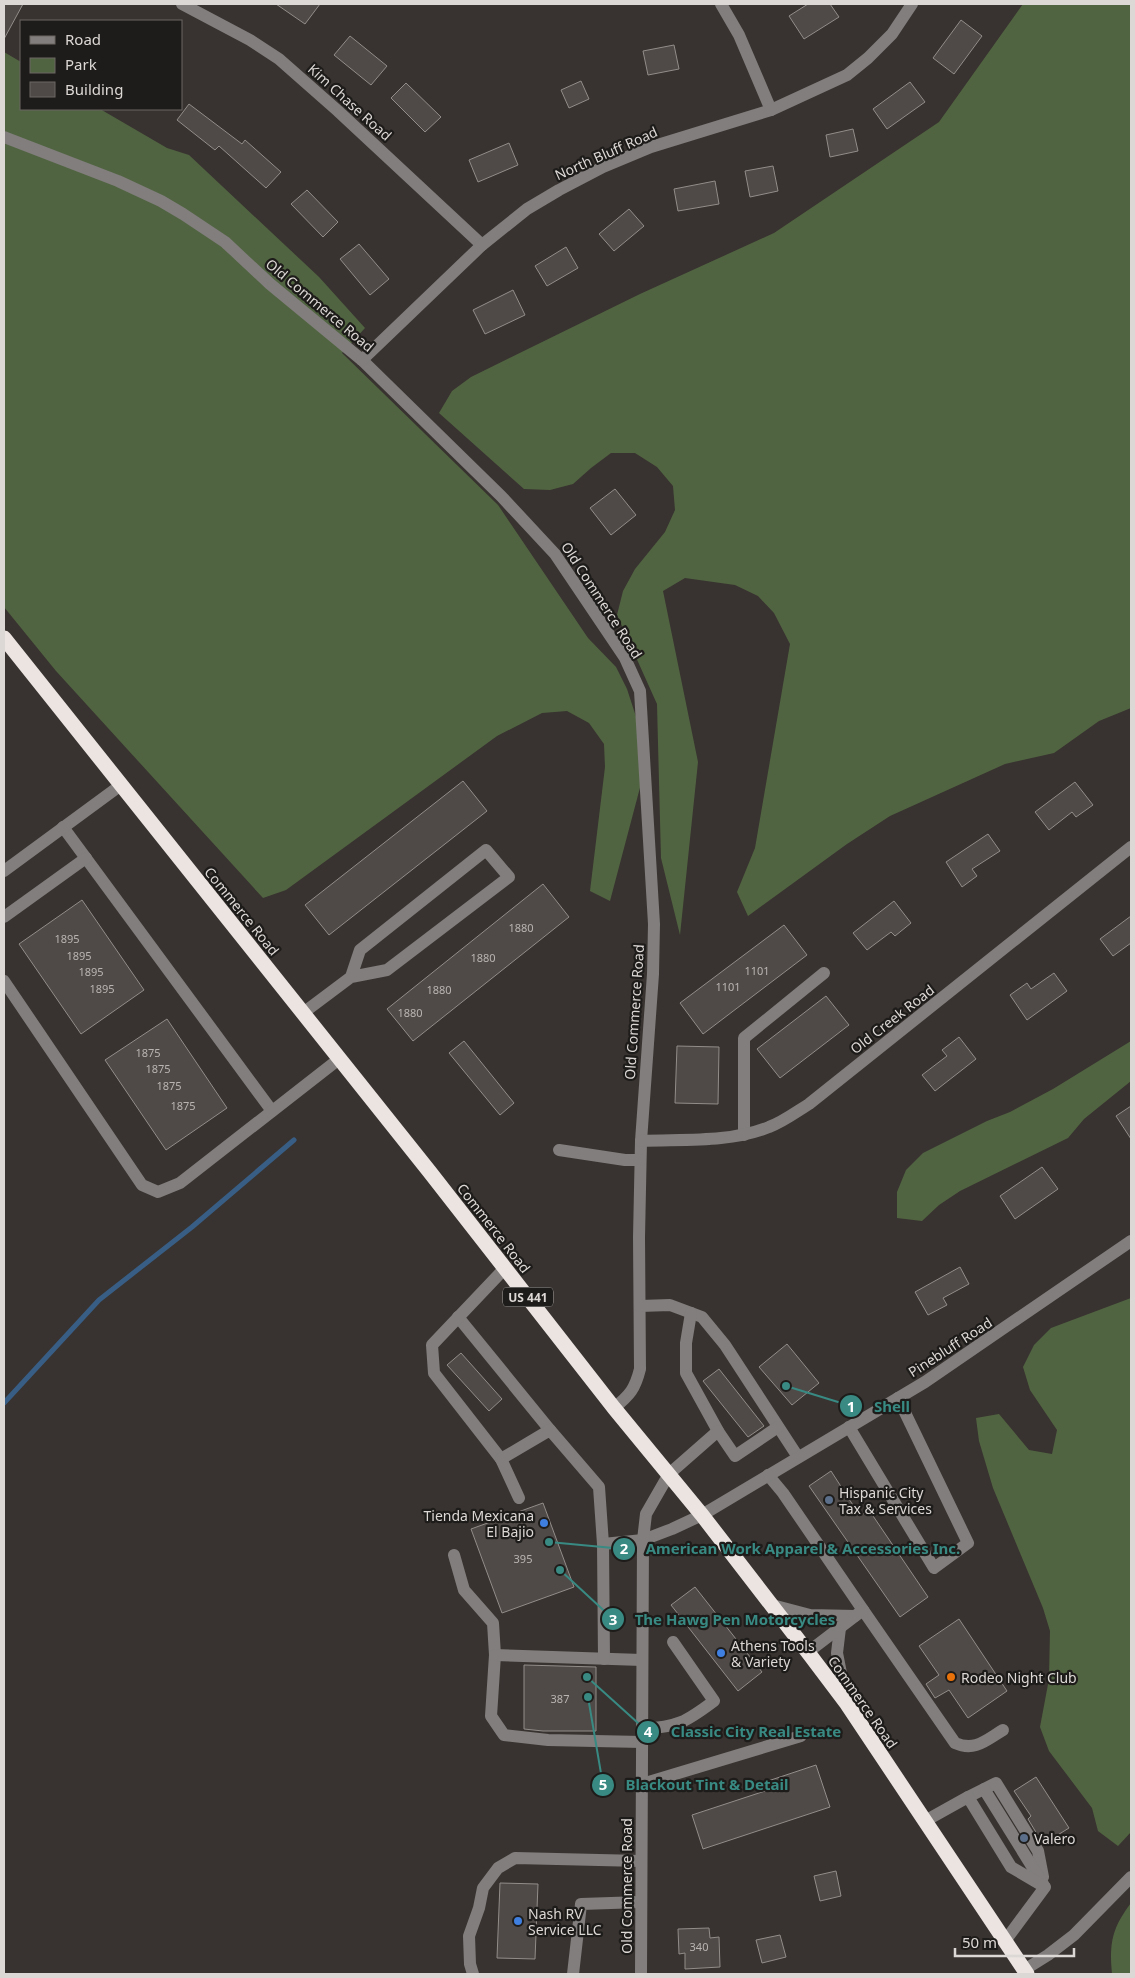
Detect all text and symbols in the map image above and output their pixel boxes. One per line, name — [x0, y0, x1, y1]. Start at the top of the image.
legend — [20, 20, 182, 110]
text: Road — [65, 29, 101, 49]
text: Park — [65, 54, 97, 74]
street label: Kim Chase Road — [304, 59, 396, 145]
text: Building — [65, 79, 123, 99]
street label: North Bluff Road — [552, 122, 660, 184]
street label: Old Commerce Road — [262, 254, 378, 356]
street label: Old Commerce Road — [557, 538, 647, 662]
street label: Commerce Road — [200, 863, 284, 959]
house number: 1880 — [508, 920, 534, 935]
house number: 1895 — [54, 931, 80, 946]
street label: Old Commerce Road — [620, 944, 648, 1080]
house number: 1895 — [66, 948, 92, 963]
house number: 1880 — [470, 950, 496, 965]
house number: 1101 — [744, 963, 770, 978]
house number: 1895 — [78, 964, 104, 979]
house number: 1101 — [715, 979, 741, 994]
street label: Old Creek Road — [846, 980, 938, 1058]
house number: 1895 — [89, 981, 115, 996]
house number: 1880 — [426, 982, 452, 997]
house number: 1880 — [397, 1005, 423, 1020]
house number: 1875 — [135, 1045, 161, 1060]
house number: 1875 — [145, 1061, 171, 1076]
house number: 1875 — [156, 1078, 182, 1093]
house number: 1875 — [170, 1098, 196, 1113]
street label: Commerce Road — [453, 1179, 535, 1277]
road number: US 441 — [503, 1288, 553, 1306]
street label: Pinebluff Road — [904, 1313, 996, 1381]
callout: Shell — [839, 1391, 920, 1421]
text: 1 — [847, 1396, 855, 1416]
text: Shell — [874, 1396, 910, 1416]
place label: Hispanic City Tax & Services — [839, 1483, 932, 1518]
marker: Hispanic City Tax & Services — [823, 1494, 835, 1506]
place label: Tienda Mexicana El Bajio — [424, 1506, 534, 1541]
marker: Tienda Mexicana El Bajio — [538, 1517, 550, 1529]
callout: American Work Apparel & Accessories Inc. — [611, 1534, 971, 1564]
text: 2 — [620, 1538, 629, 1558]
text: American Work Apparel & Accessories Inc. — [646, 1538, 960, 1558]
house number: 395 — [514, 1551, 532, 1566]
callout: The Hawg Pen Motorcycles — [600, 1604, 846, 1634]
text: 3 — [609, 1609, 617, 1629]
text: The Hawg Pen Motorcycles — [635, 1609, 835, 1629]
place label: Athens Tools & Variety — [731, 1636, 815, 1671]
marker: Athens Tools & Variety — [715, 1647, 727, 1659]
street label: Commerce Road — [824, 1652, 902, 1752]
place label: Rodeo Night Club — [961, 1668, 1077, 1687]
marker: Rodeo Night Club — [945, 1671, 957, 1683]
house number: 387 — [551, 1691, 569, 1706]
callout: Classic City Real Estate — [636, 1717, 851, 1747]
text: 4 — [644, 1721, 653, 1741]
text: Classic City Real Estate — [671, 1721, 841, 1741]
callout: Blackout Tint & Detail — [590, 1770, 798, 1800]
text: 5 — [599, 1774, 607, 1794]
text: Blackout Tint & Detail — [626, 1774, 788, 1794]
street label: Old Commerce Road — [617, 1818, 636, 1954]
place label: Valero — [1034, 1829, 1075, 1848]
marker: Valero — [1018, 1832, 1030, 1844]
place label: Nash RV Service LLC — [528, 1904, 602, 1939]
marker: Nash RV Service LLC — [512, 1915, 524, 1927]
scale bar — [955, 1926, 1074, 1958]
text: 50 m — [962, 1932, 997, 1952]
house number: 340 — [690, 1939, 708, 1954]

